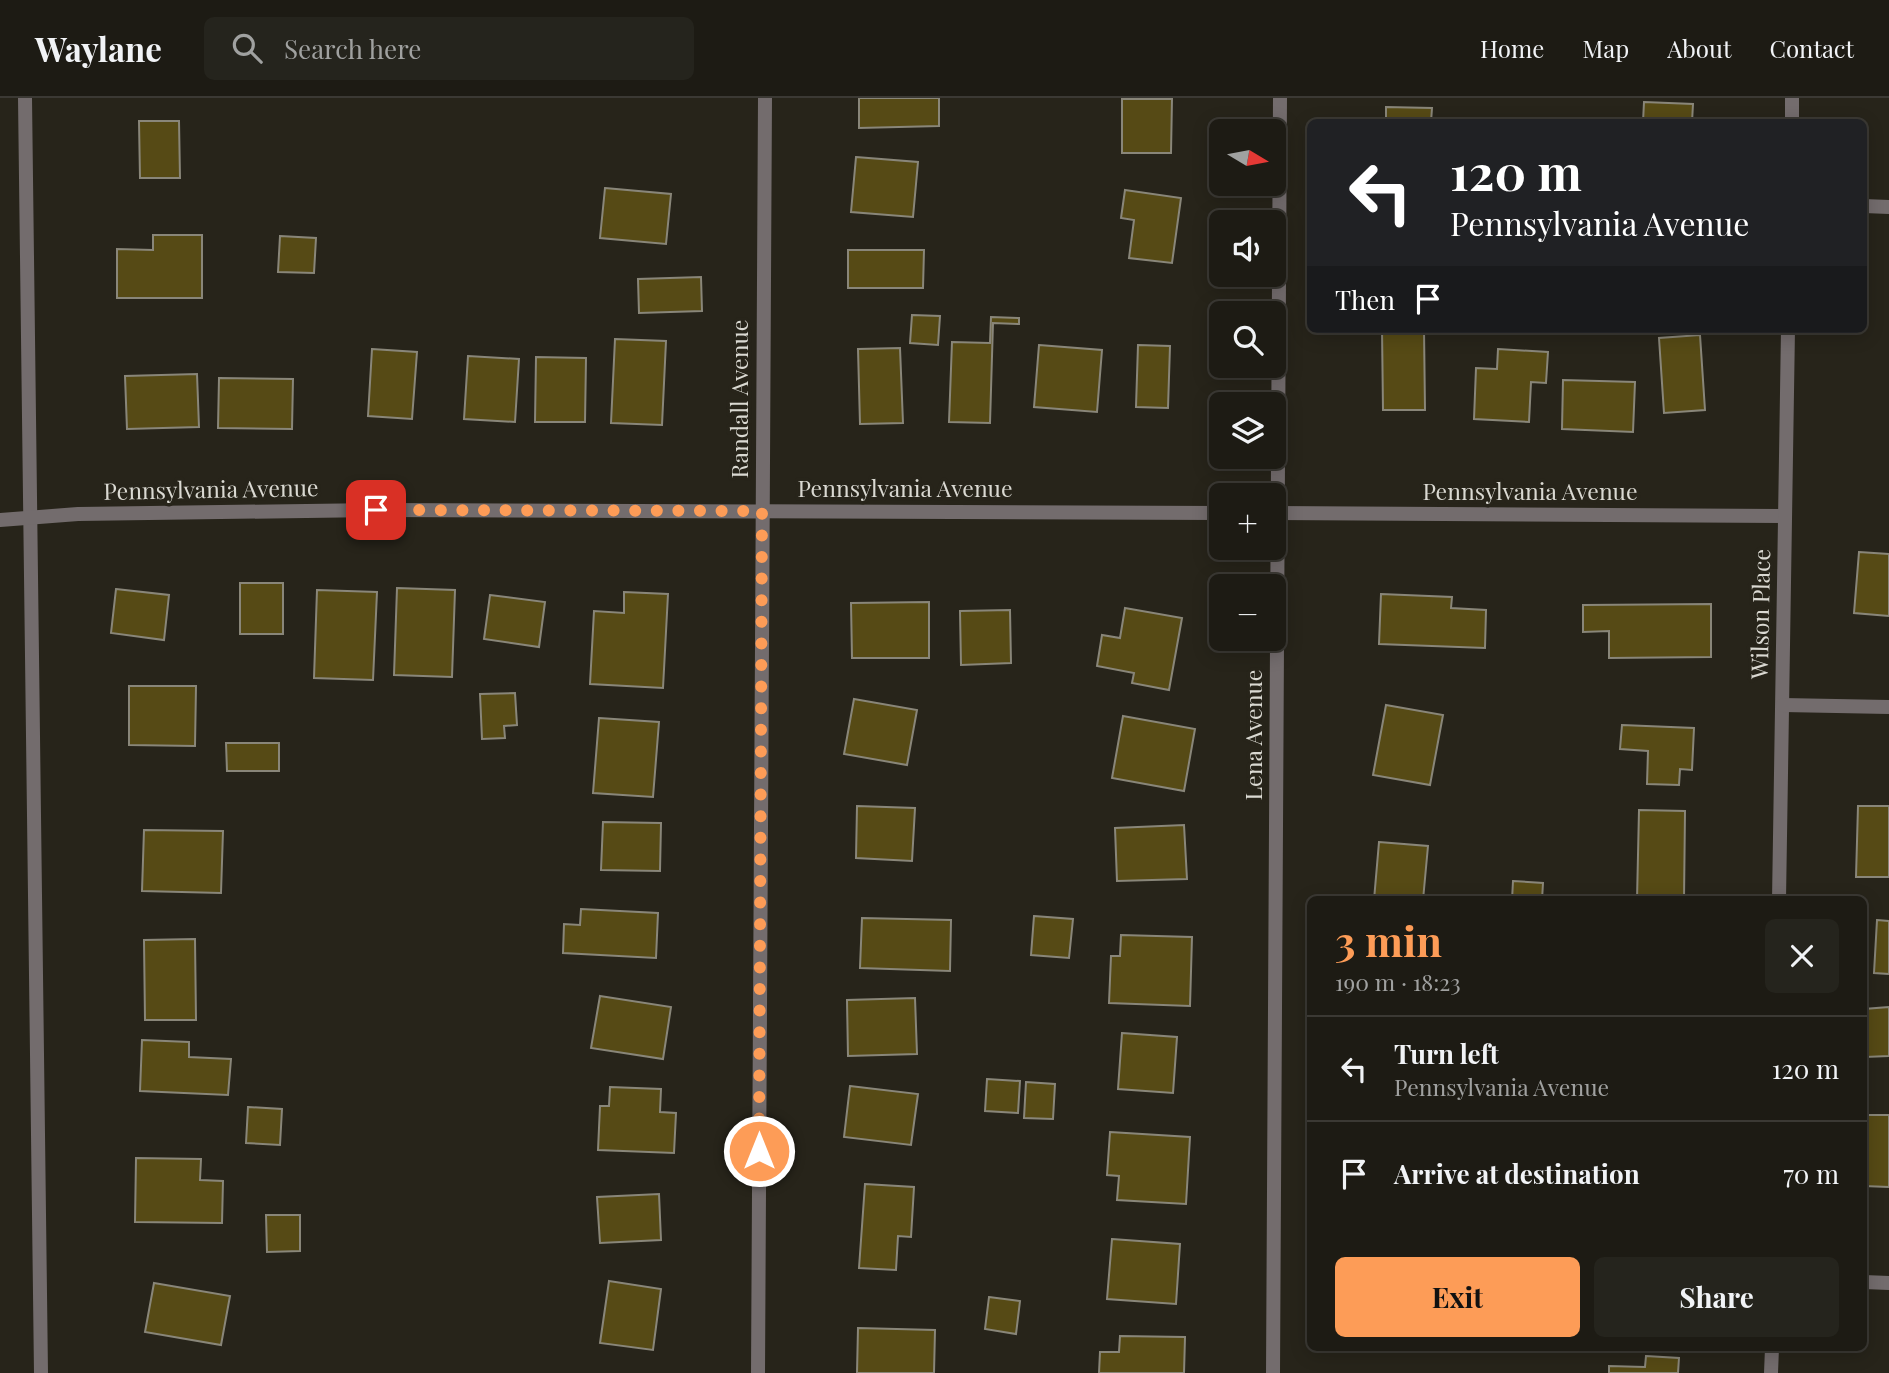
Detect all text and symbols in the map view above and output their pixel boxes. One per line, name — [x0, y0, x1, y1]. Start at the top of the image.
search box — [204, 17, 694, 80]
text: Waylane — [35, 26, 162, 70]
icon: search — [228, 29, 266, 67]
text: Search here — [284, 31, 421, 66]
text: Home — [1480, 32, 1544, 64]
text: Map — [1582, 32, 1629, 64]
text: About — [1667, 32, 1731, 64]
text: Contact — [1769, 32, 1854, 64]
north arrow — [1209, 119, 1286, 196]
map controls — [1209, 119, 1286, 651]
text: 120 m — [1450, 138, 1582, 203]
icon: left — [1335, 147, 1426, 238]
text: Pennsylvania Avenue — [1450, 201, 1749, 244]
button: sound — [1209, 210, 1286, 287]
icon: arrive — [1409, 280, 1447, 318]
text: Then — [1335, 282, 1395, 317]
button: search — [1209, 301, 1286, 378]
street label: Randall Avenue — [723, 320, 754, 478]
button: layers — [1209, 392, 1286, 469]
street label: Pennsylvania Avenue — [103, 471, 319, 506]
street label: Pennsylvania Avenue — [797, 472, 1013, 503]
street label: Pennsylvania Avenue — [1422, 475, 1638, 506]
pin — [346, 480, 406, 540]
button: + — [1209, 483, 1286, 560]
icon: arrive — [357, 491, 395, 529]
street label: Wilson Place — [1743, 549, 1776, 680]
button: − — [1209, 574, 1286, 651]
street label: Lena Avenue — [1237, 670, 1268, 800]
text: 3 min — [1335, 912, 1442, 968]
button: close — [1765, 919, 1839, 993]
text: 190 m · 18:23 — [1335, 966, 1461, 997]
text: Turn left — [1394, 1036, 1499, 1071]
icon: left — [1335, 1050, 1373, 1088]
text: 120 m — [1772, 1051, 1839, 1086]
text: Pennsylvania Avenue — [1394, 1071, 1609, 1102]
position arrow — [722, 1114, 796, 1188]
icon: arrive — [1335, 1155, 1373, 1193]
text: Arrive at destination — [1394, 1156, 1640, 1191]
text: 70 m — [1783, 1156, 1839, 1191]
button: Exit — [1335, 1257, 1580, 1337]
button: Share — [1594, 1257, 1839, 1337]

